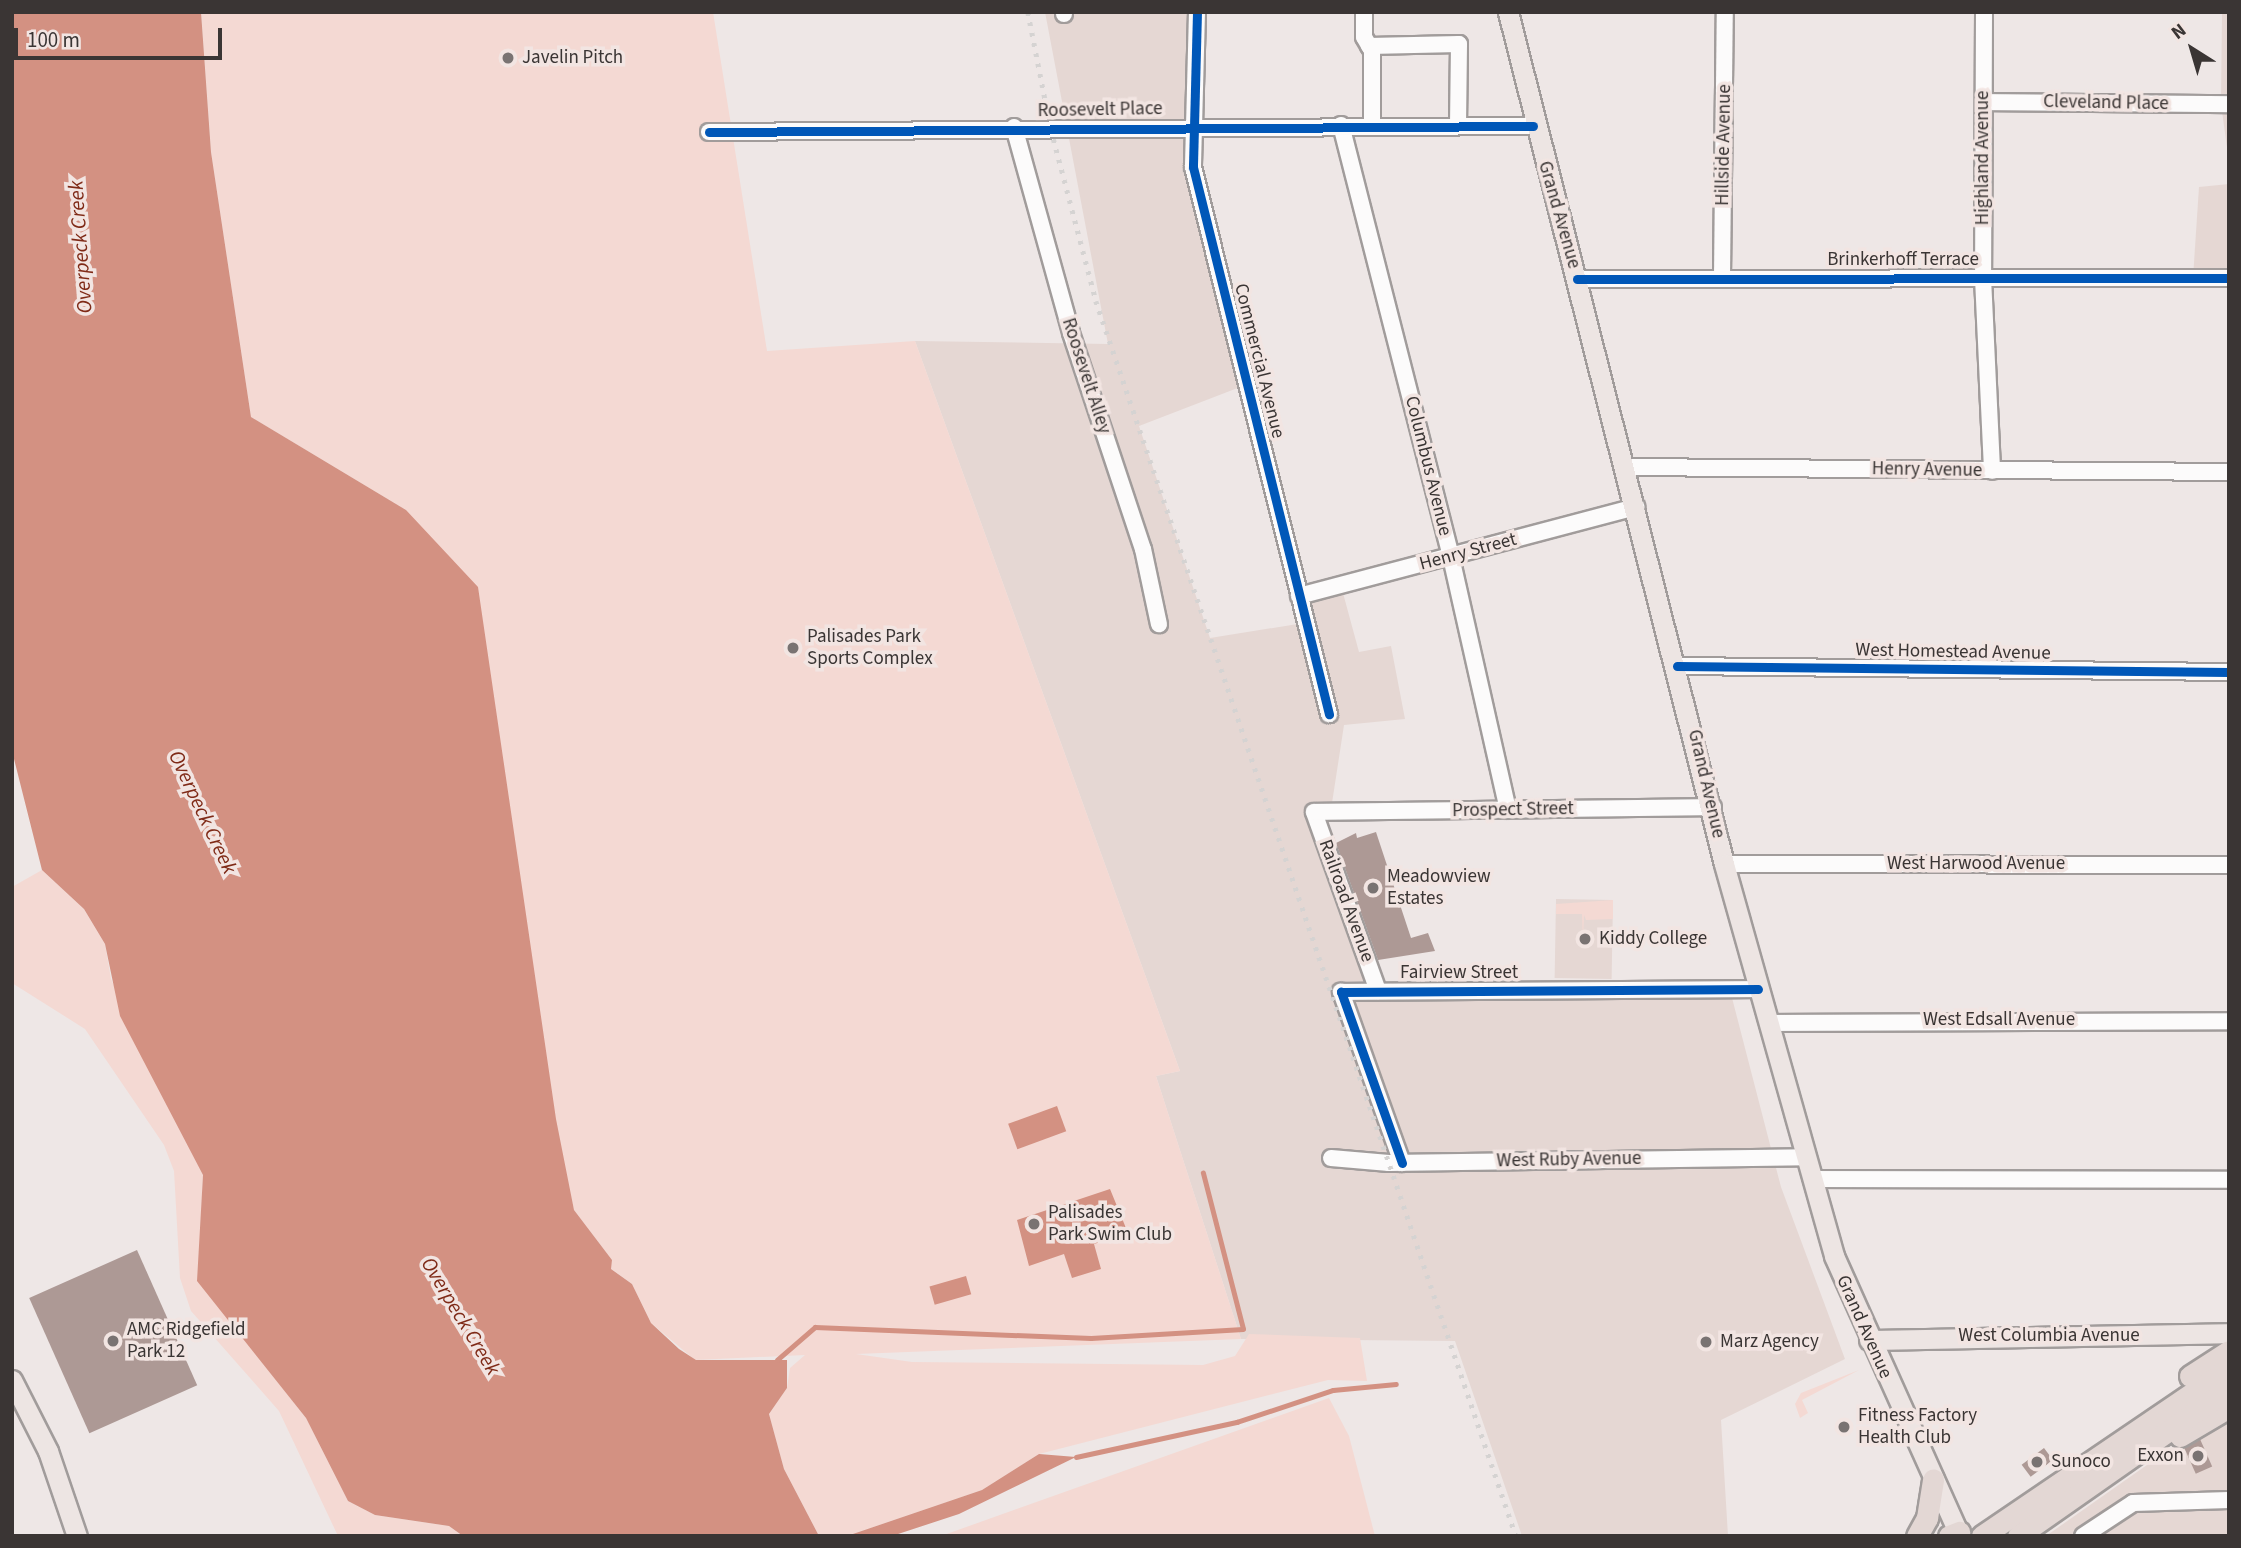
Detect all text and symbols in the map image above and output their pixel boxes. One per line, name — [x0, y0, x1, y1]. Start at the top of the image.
scale bar — [18, 14, 226, 58]
north arrow — [2157, 14, 2227, 84]
text: N — [2166, 17, 2192, 46]
text: 100 m — [27, 25, 80, 55]
place label: Javelin Pitch — [522, 47, 623, 69]
marker: Javelin Pitch — [500, 50, 516, 66]
street label: Hillside Avenue — [1712, 84, 1736, 206]
street label: Highland Avenue — [1972, 91, 1994, 225]
street label: Cleveland Place — [2043, 91, 2169, 115]
street label: Roosevelt Place — [1037, 98, 1163, 122]
street label: Grand Avenue — [1533, 159, 1585, 271]
water label: Overpeck Creek — [63, 180, 97, 314]
street label: Brinkerhoff Terrace — [1827, 249, 1979, 271]
street label: Commercial Avenue — [1229, 281, 1289, 441]
street label: Roosevelt Alley — [1057, 315, 1115, 437]
street label: Columbus Avenue — [1400, 394, 1456, 538]
street label: Henry Avenue — [1872, 458, 1982, 482]
street label: Henry Street — [1417, 528, 1519, 576]
place label: Palisades Park Sports Complex — [807, 626, 933, 670]
street label: West Homestead Avenue — [1855, 639, 2051, 665]
marker: Palisades Park Sports Complex — [785, 640, 801, 656]
street label: Grand Avenue — [1682, 727, 1730, 841]
water label: Overpeck Creek — [163, 746, 243, 878]
street label: Prospect Street — [1452, 798, 1574, 822]
street label: Railroad Avenue — [1313, 837, 1379, 965]
street label: West Harwood Avenue — [1887, 853, 2065, 875]
place label: Meadowview Estates — [1387, 866, 1491, 910]
marker: Meadowview Estates — [1365, 880, 1381, 896]
place label: Kiddy College — [1599, 928, 1707, 950]
marker: Kiddy College — [1577, 931, 1593, 947]
street label: Fairview Street — [1400, 962, 1518, 984]
street label: West Edsall Avenue — [1923, 1009, 2075, 1031]
street label: West Ruby Avenue — [1496, 1147, 1642, 1173]
place label: Palisades Park Swim Club — [1048, 1202, 1172, 1246]
marker: Palisades Park Swim Club — [1026, 1216, 1042, 1232]
water label: Overpeck Creek — [416, 1252, 506, 1380]
street label: Grand Avenue — [1831, 1272, 1897, 1382]
place label: AMC Ridgefield Park 12 — [127, 1319, 246, 1363]
street label: West Columbia Avenue — [1958, 1325, 2140, 1347]
place label: Marz Agency — [1720, 1331, 1819, 1353]
marker: AMC Ridgefield Park 12 — [105, 1333, 121, 1349]
marker: Marz Agency — [1698, 1334, 1714, 1350]
place label: Fitness Factory Health Club — [1858, 1405, 1977, 1449]
marker: Fitness Factory Health Club — [1836, 1419, 1852, 1435]
place label: Exxon — [2137, 1445, 2184, 1467]
marker: Exxon — [2190, 1448, 2206, 1464]
place label: Sunoco — [2051, 1451, 2111, 1473]
marker: Sunoco — [2029, 1454, 2045, 1470]

